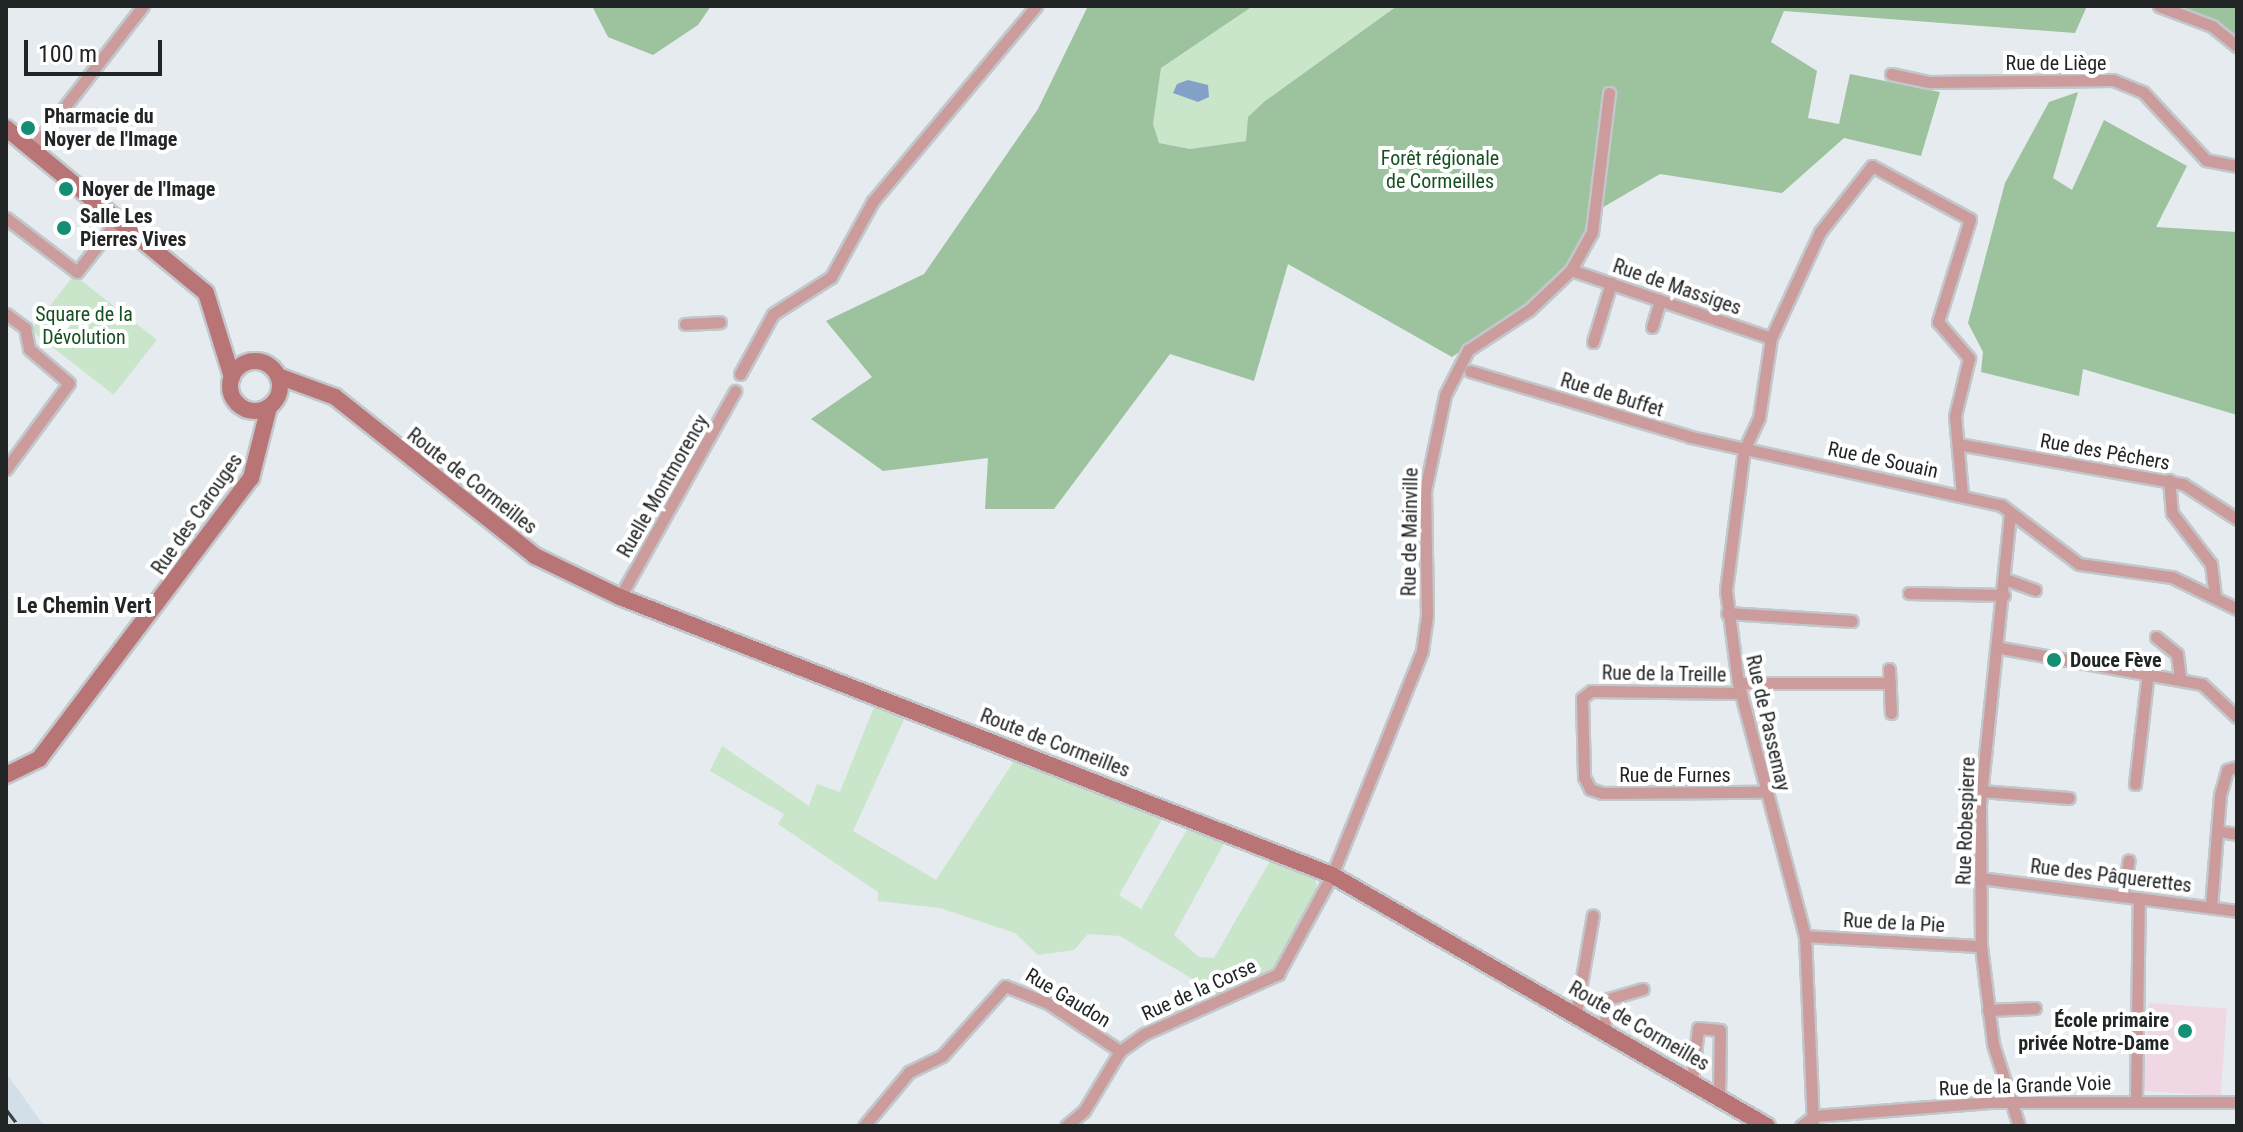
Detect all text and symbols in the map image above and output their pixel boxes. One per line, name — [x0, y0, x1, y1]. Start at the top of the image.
scale bar — [28, 24, 166, 74]
text: 100 m — [38, 40, 97, 68]
street label: Rue de Liège — [2006, 51, 2106, 75]
place label: Pharmacie du Noyer de l'Image — [44, 104, 177, 151]
marker: Pharmacie du Noyer de l'Image — [19, 119, 37, 137]
park label: Forêt régionale de Cormeilles — [1381, 146, 1499, 193]
place label: Noyer de l'Image — [82, 177, 215, 201]
marker: Noyer de l'Image — [57, 180, 75, 198]
place label: Salle Les Pierres Vives — [80, 204, 186, 251]
marker: Salle Les Pierres Vives — [55, 219, 73, 237]
street label: Rue de Massiges — [1610, 254, 1744, 320]
park label: Square de la Dévolution — [35, 303, 133, 350]
street label: Rue de Buffet — [1558, 368, 1666, 422]
street label: Ruelle Montmorency — [612, 410, 714, 562]
street label: Route de Cormeilles — [402, 423, 542, 539]
street label: Rue des Pêchers — [2038, 429, 2172, 475]
street label: Rue de Souain — [1826, 437, 1940, 483]
street label: Rue des Carouges — [146, 449, 248, 579]
street label: Rue de Mainville — [1397, 467, 1423, 597]
district label: Le Chemin Vert — [16, 593, 152, 619]
place label: Douce Fève — [2070, 648, 2162, 672]
marker: Douce Fève — [2045, 651, 2063, 669]
street label: Rue de Passemay — [1741, 653, 1795, 793]
street label: Rue de la Treille — [1601, 661, 1727, 687]
street label: Route de Cormeilles — [977, 703, 1133, 783]
street label: Rue Robespierre — [1952, 756, 1980, 886]
street label: Rue de Furnes — [1619, 763, 1731, 787]
street label: Rue des Pâquerettes — [2029, 854, 2193, 898]
street label: Rue de la Pie — [1842, 908, 1946, 938]
street label: Rue de la Corse — [1138, 954, 1260, 1026]
street label: Rue Gaudon — [1021, 963, 1115, 1033]
street label: Route de Cormeilles — [1564, 976, 1714, 1076]
place label: École primaire privée Notre-Dame — [2018, 1008, 2169, 1055]
marker: École primaire privée Notre-Dame — [2176, 1022, 2194, 1040]
street label: Rue de la Grande Voie — [1938, 1071, 2112, 1101]

